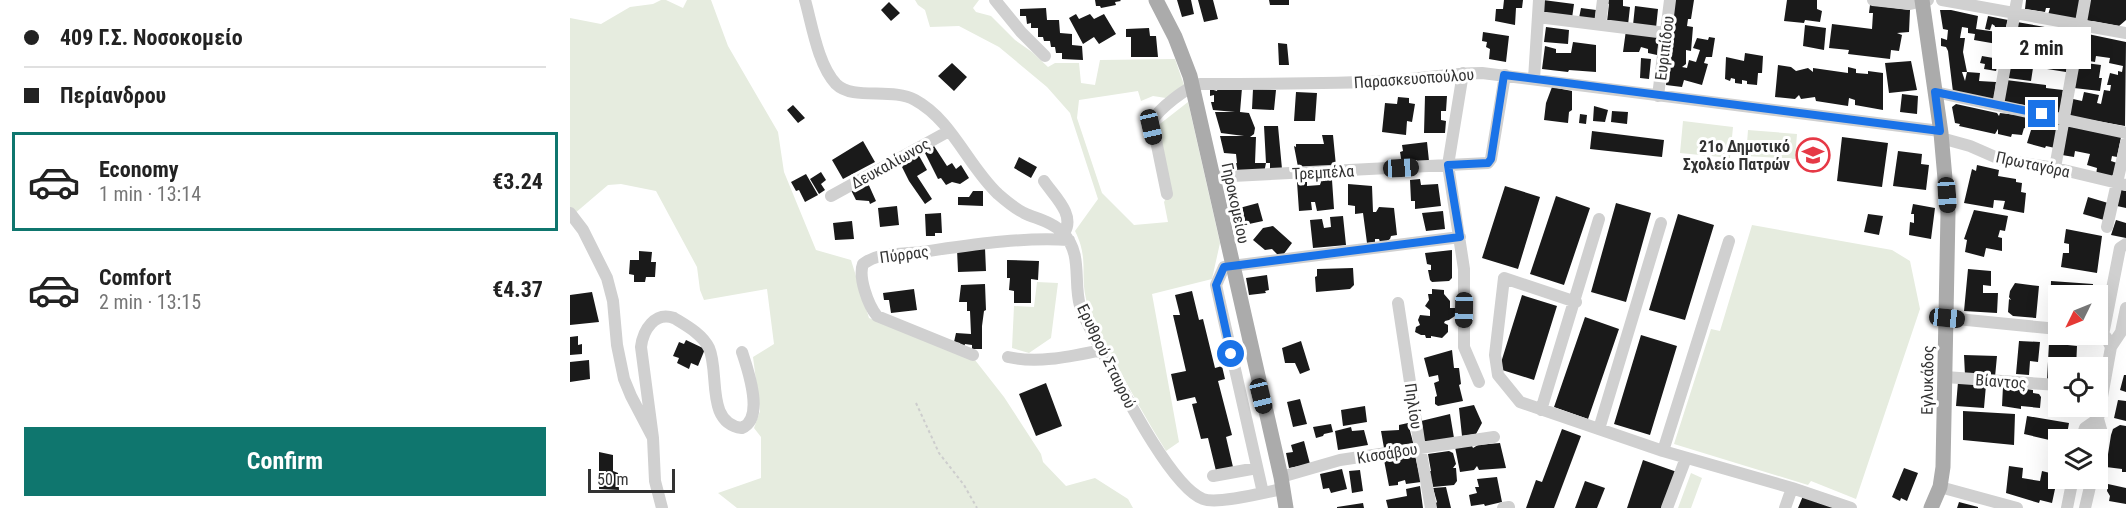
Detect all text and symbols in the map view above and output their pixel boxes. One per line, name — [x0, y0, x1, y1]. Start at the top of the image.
street label: Ευριπίδου — [1651, 15, 1678, 81]
text: 409 Γ.Σ. Νοσοκομείο — [60, 25, 243, 50]
callout: 2 min — [1992, 27, 2092, 69]
text: 2 min — [2019, 36, 2064, 60]
street label: Παρασκευοπούλου — [1353, 65, 1475, 92]
text: Περίανδρου — [60, 83, 166, 108]
route end — [2028, 100, 2055, 127]
car — [1138, 107, 1164, 147]
street label: Δευκαλίωνος — [848, 134, 933, 193]
place label: 21ο Δημοτικό Σχολείο Πατρών — [1683, 137, 1790, 174]
school or university icon: 21ο Δημοτικό Σχολείο Πατρών — [1795, 137, 1831, 173]
street label: Πρωταγόρα — [1994, 147, 2072, 182]
icon: car — [27, 155, 81, 209]
text: Economy — [99, 157, 179, 182]
car — [1383, 158, 1419, 178]
street label: Γηροκομείου — [1218, 161, 1253, 245]
street label: Τρεμπέλα — [1291, 161, 1355, 184]
text: €3.24 — [492, 169, 543, 194]
car — [1937, 176, 1957, 214]
text: 1 min · 13:14 — [99, 182, 201, 206]
street label: Πύρρας — [878, 242, 930, 267]
icon: car — [27, 263, 81, 317]
text: Comfort — [99, 265, 172, 290]
text: €4.37 — [492, 277, 543, 302]
north arrow — [2048, 285, 2108, 345]
map controls — [2048, 285, 2108, 489]
text: 2 min · 13:15 — [99, 290, 201, 314]
car — [1455, 292, 1473, 328]
street label: Ερυθρού Σταυρού — [1073, 301, 1140, 411]
car — [1928, 307, 1966, 329]
route start — [1217, 340, 1244, 367]
street label: Εγλυκάδος — [1917, 345, 1938, 415]
button: locate — [2048, 357, 2108, 417]
street label: Βίαντος — [1975, 370, 2027, 393]
car — [1248, 376, 1274, 416]
street label: Πηλίου — [1401, 382, 1426, 430]
button: Confirm — [24, 427, 546, 496]
button: layers — [2048, 429, 2108, 489]
street label: Κισσάβου — [1355, 439, 1419, 468]
scale bar — [588, 466, 675, 494]
text: 50 m — [597, 470, 629, 489]

